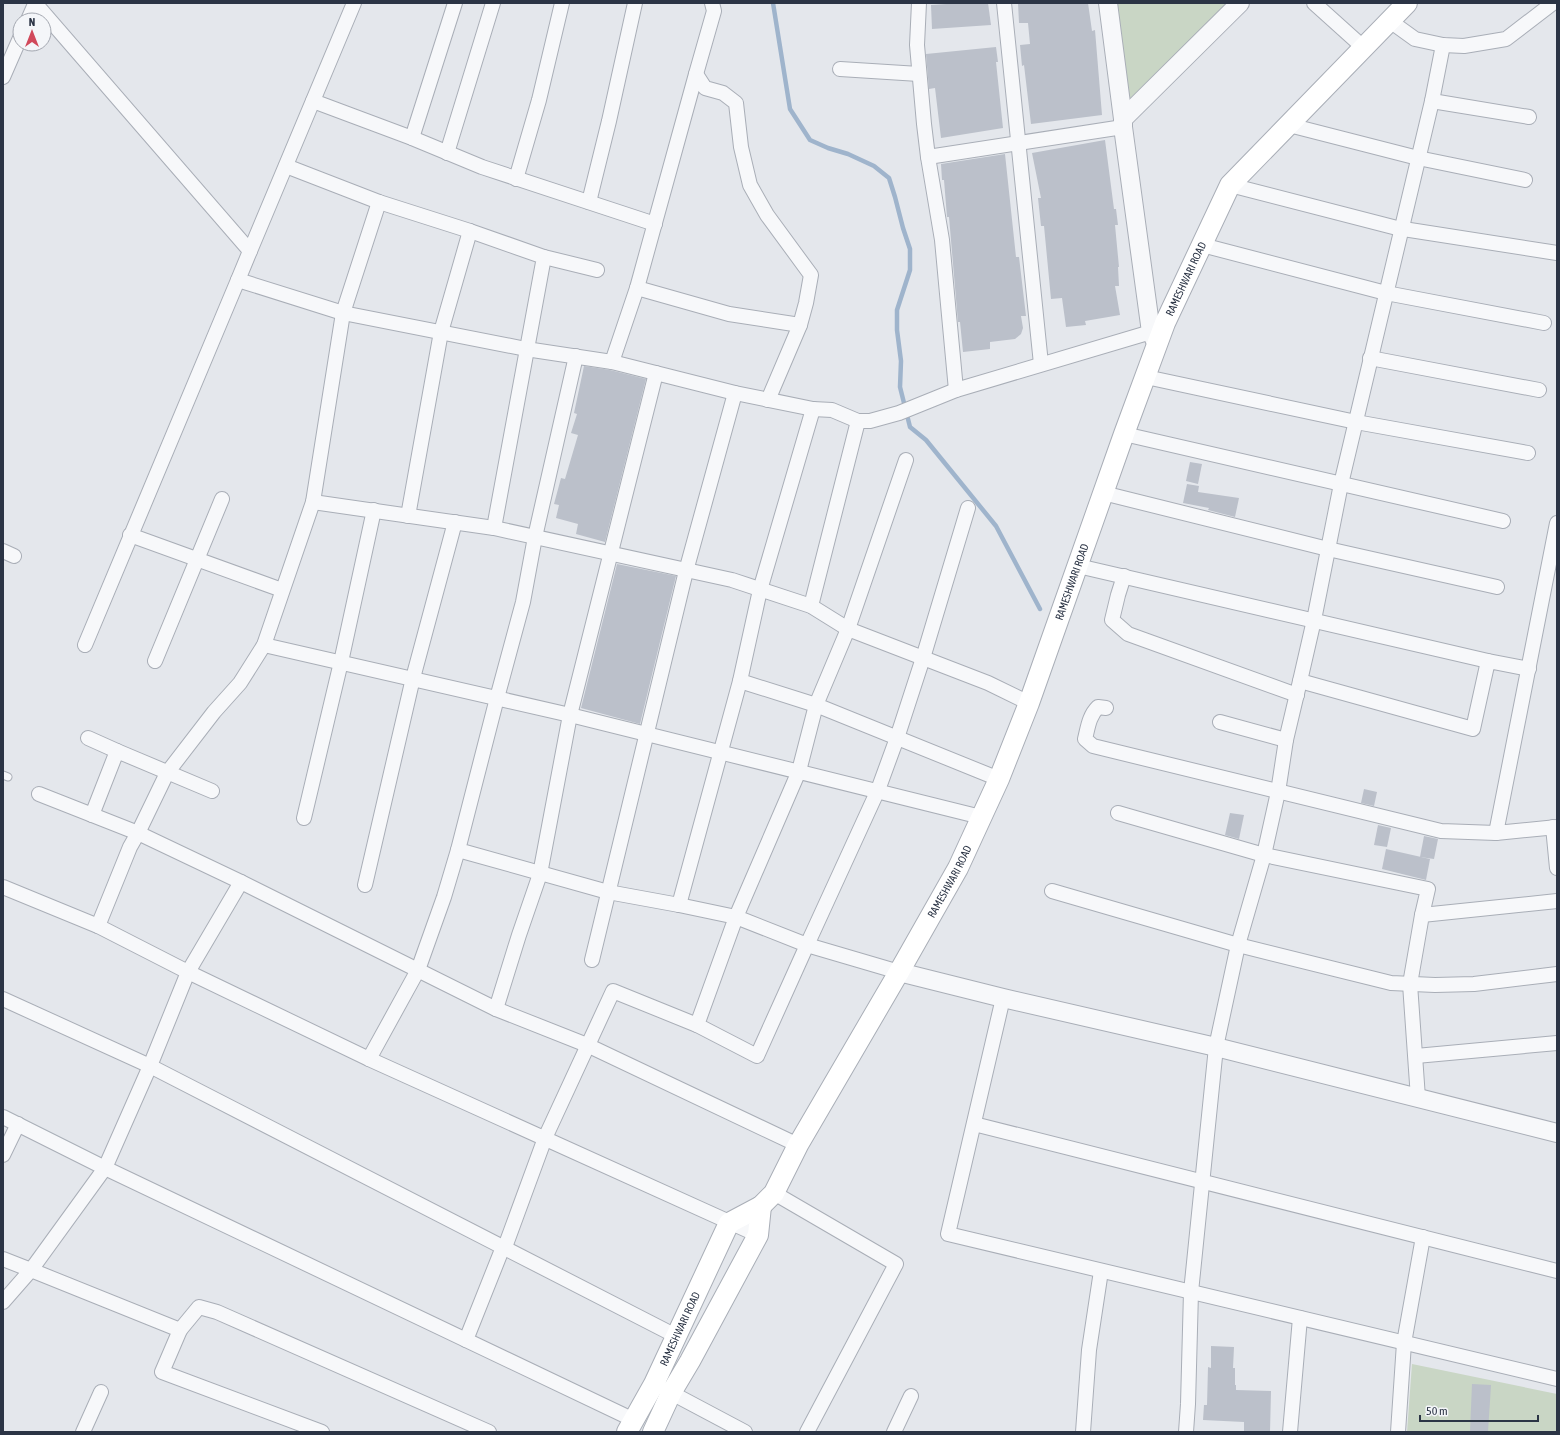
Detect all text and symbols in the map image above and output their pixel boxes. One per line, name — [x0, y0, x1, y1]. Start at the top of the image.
north arrow — [12, 12, 52, 52]
text: N — [29, 16, 35, 28]
street label: RAMESHWARI ROAD — [1163, 240, 1208, 318]
street label: RAMESHWARI ROAD — [1053, 542, 1091, 622]
street label: RAMESHWARI ROAD — [925, 843, 974, 920]
street label: RAMESHWARI ROAD — [657, 1290, 702, 1368]
scale bar — [1420, 1397, 1538, 1423]
text: 50 m — [1426, 1404, 1448, 1418]

